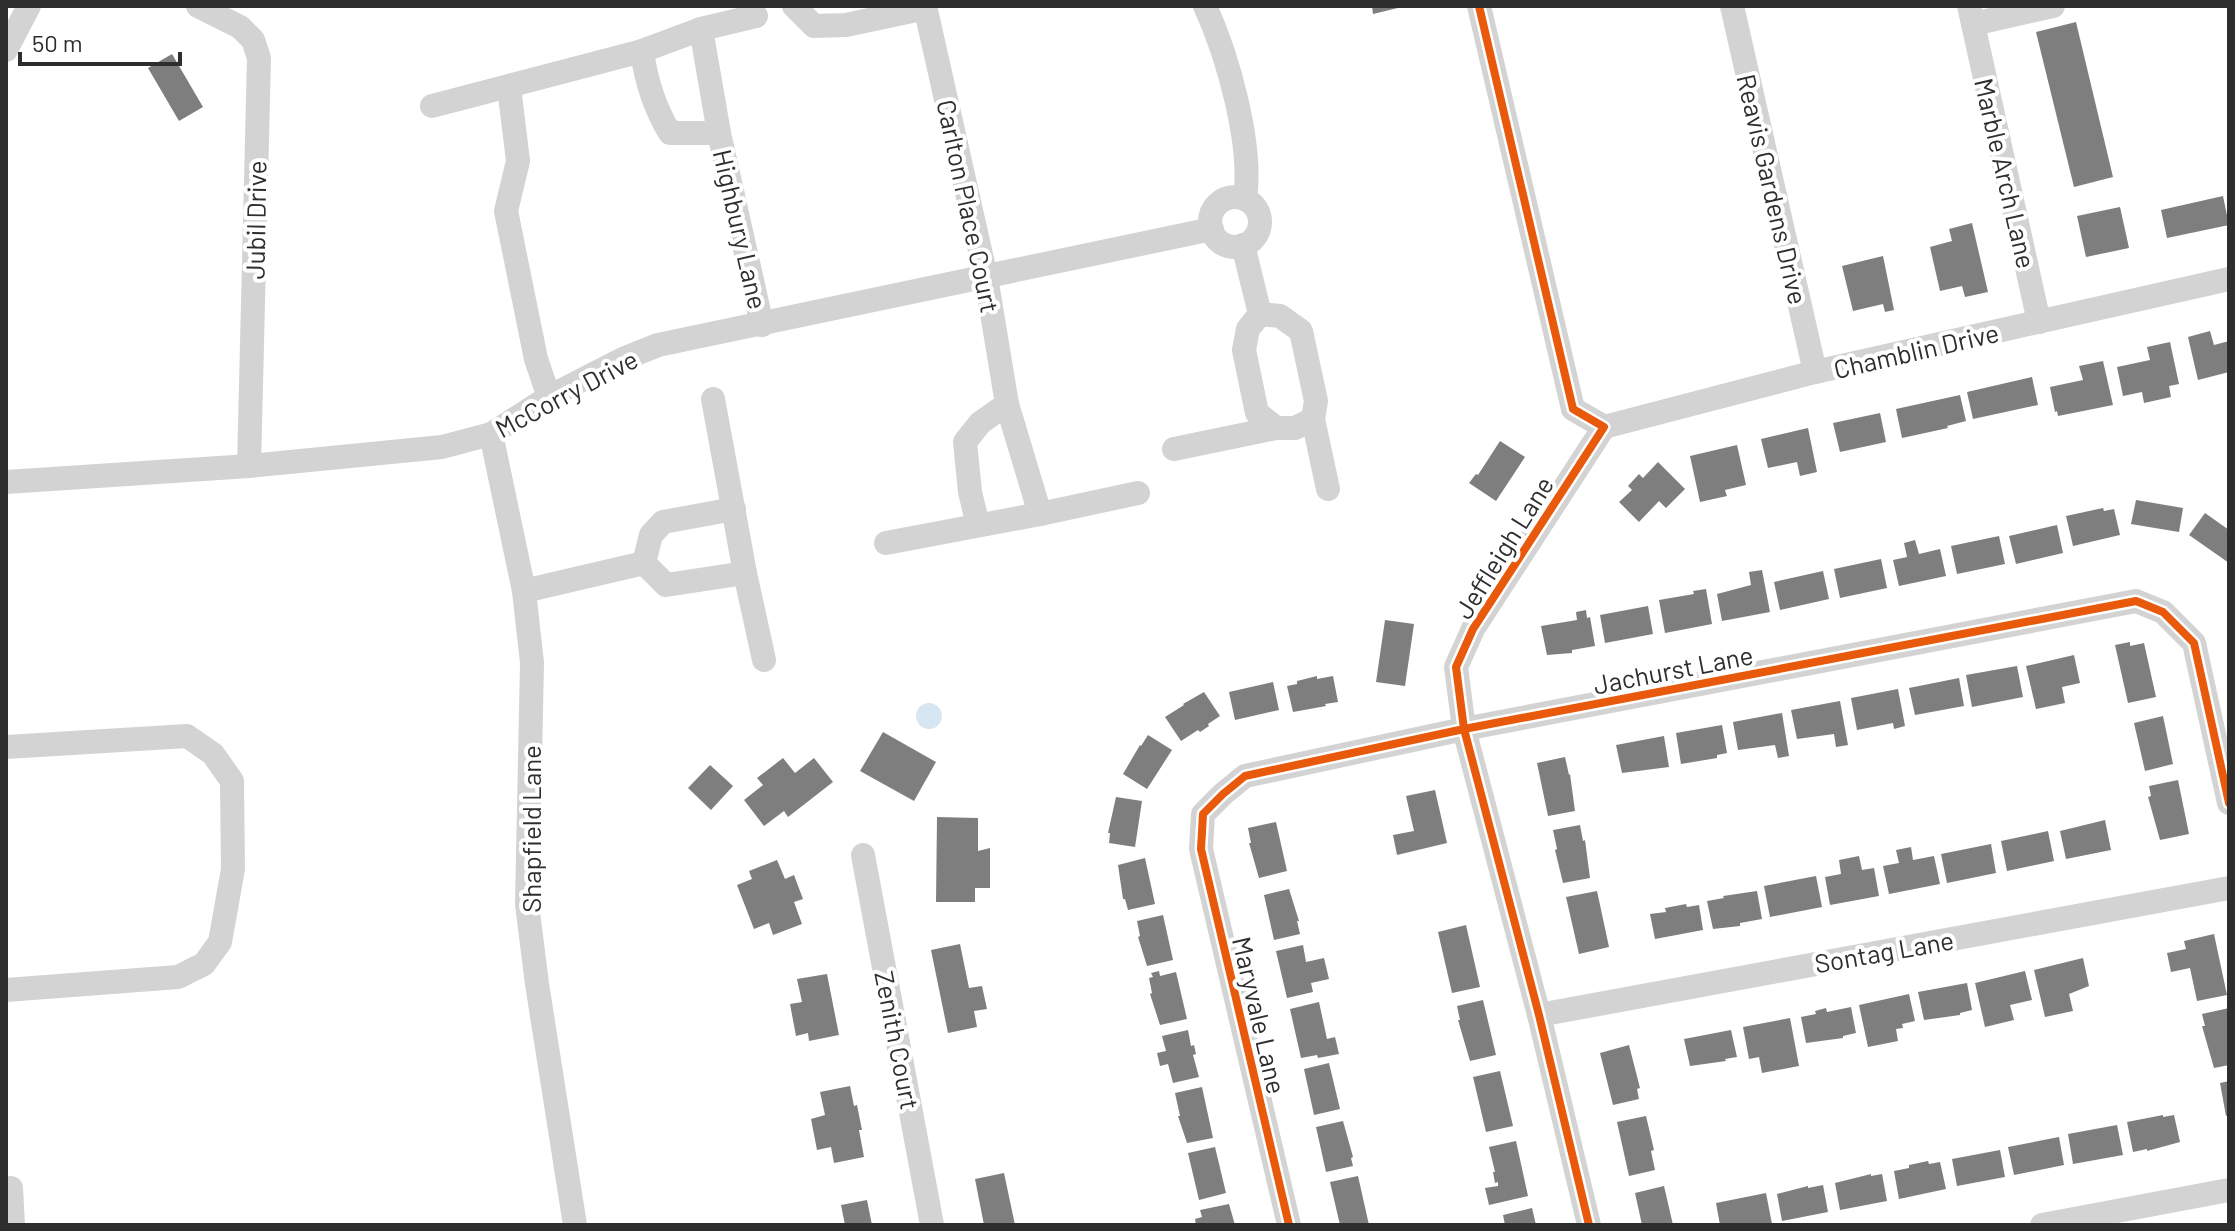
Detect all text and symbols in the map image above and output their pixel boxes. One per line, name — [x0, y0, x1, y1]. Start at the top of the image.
scale bar — [20, 16, 180, 66]
text: 50 m — [32, 28, 83, 57]
street label: Reavis Gardens Drive — [1731, 71, 1815, 307]
street label: Marble Arch Lane — [1969, 75, 2043, 271]
street label: Carlton Place Court — [931, 97, 1007, 315]
street label: Highbury Lane — [708, 146, 774, 312]
street label: Jubil Drive — [238, 160, 272, 280]
street label: Chamblin Drive — [1830, 316, 2002, 384]
street label: McCorry Drive — [489, 343, 643, 443]
street label: Jeffleigh Lane — [1447, 470, 1559, 624]
street label: Jachurst Lane — [1591, 638, 1755, 700]
street label: Shapfield Lane — [515, 745, 546, 913]
street label: Sontag Lane — [1812, 923, 1956, 979]
street label: Maryvale Lane — [1227, 933, 1293, 1097]
street label: Zenith Court — [869, 968, 927, 1112]

